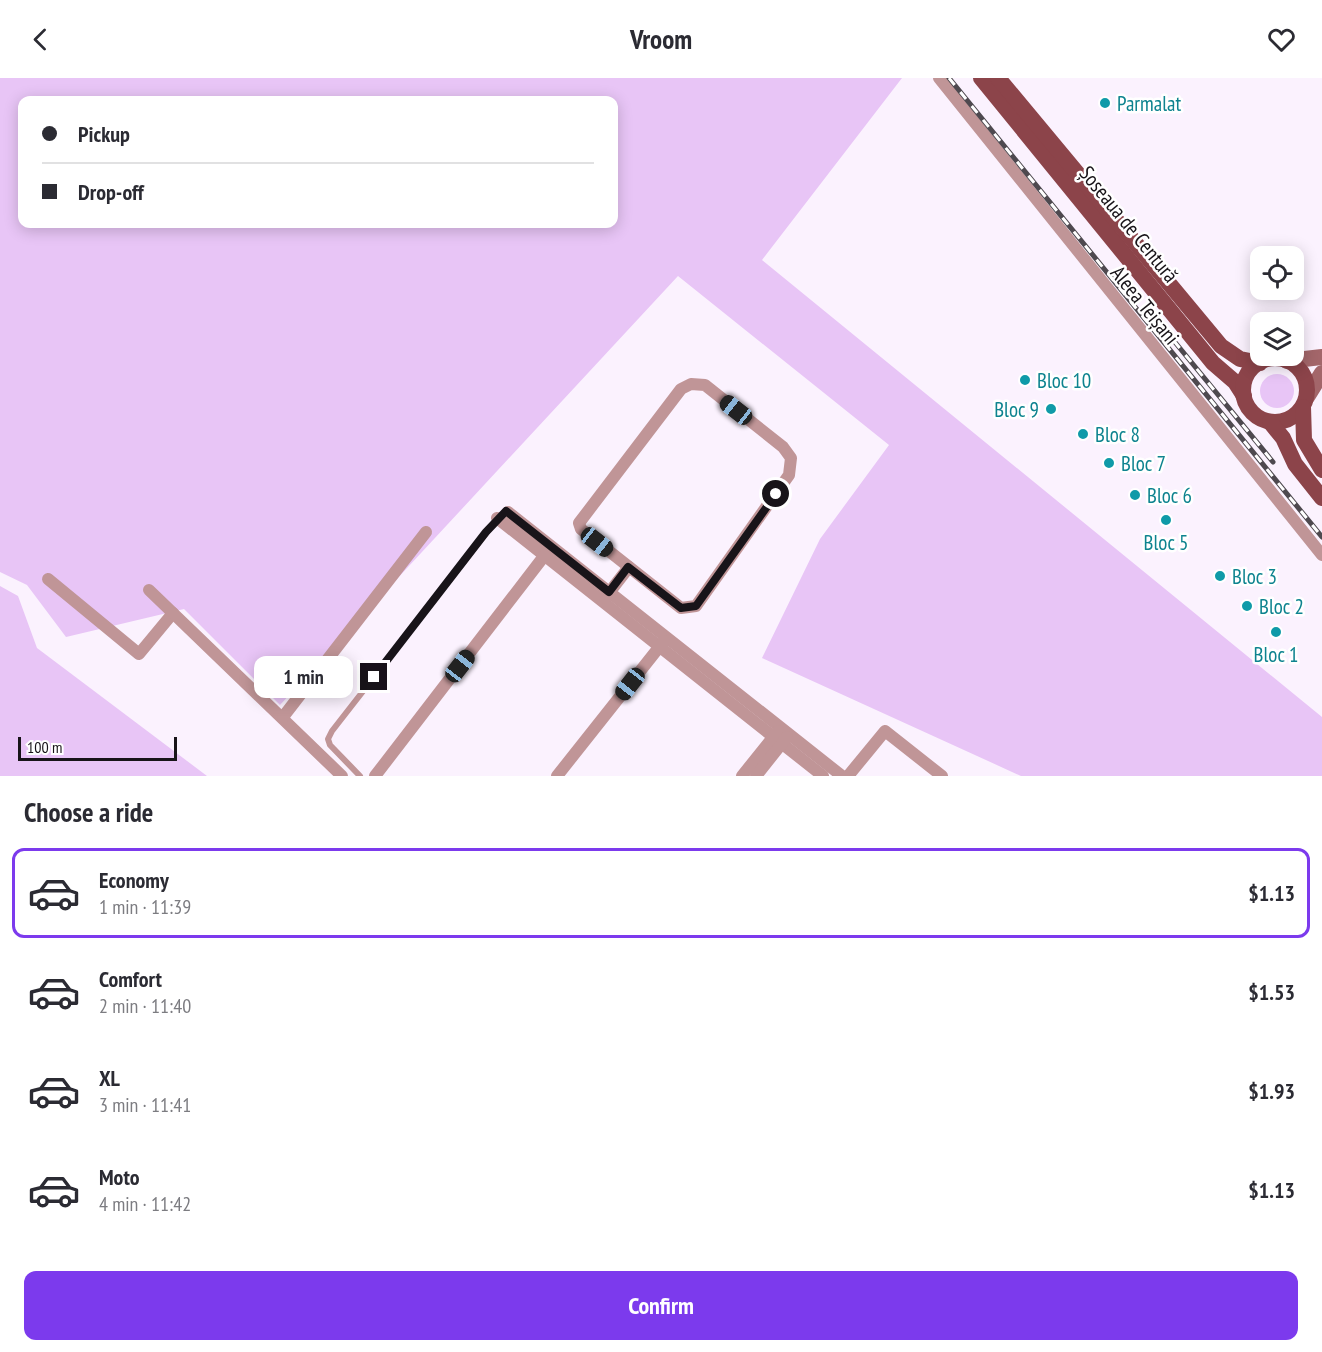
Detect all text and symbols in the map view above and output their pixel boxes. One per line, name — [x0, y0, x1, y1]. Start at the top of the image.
text: Vroom — [630, 22, 692, 56]
icon: back — [24, 23, 57, 56]
icon: heart — [1265, 23, 1298, 56]
place label: Parmalat — [1117, 90, 1181, 117]
marker: Parmalat — [1098, 96, 1112, 110]
text: Pickup — [78, 120, 130, 148]
street label: Șoseaua de Centură — [1074, 160, 1184, 288]
text: Drop-off — [78, 178, 144, 206]
map controls — [1250, 246, 1304, 366]
button: locate — [1250, 246, 1304, 300]
street label: Aleea Teișani — [1105, 260, 1185, 350]
button: layers — [1250, 312, 1304, 366]
place label: Bloc 10 — [1037, 367, 1091, 394]
marker: Bloc 10 — [1018, 373, 1032, 387]
car — [716, 392, 756, 428]
place label: Bloc 9 — [994, 396, 1039, 423]
marker: Bloc 9 — [1044, 402, 1058, 416]
place label: Bloc 8 — [1095, 421, 1140, 448]
marker: Bloc 8 — [1076, 427, 1090, 441]
place label: Bloc 7 — [1121, 450, 1166, 477]
marker: Bloc 7 — [1102, 456, 1116, 470]
route start — [762, 480, 789, 507]
place label: Bloc 6 — [1147, 482, 1192, 509]
marker: Bloc 6 — [1128, 488, 1142, 502]
marker: Bloc 5 — [1159, 513, 1173, 527]
car — [577, 524, 617, 560]
place label: Bloc 5 — [1144, 529, 1188, 556]
place label: Bloc 3 — [1232, 563, 1277, 590]
marker: Bloc 3 — [1213, 569, 1227, 583]
place label: Bloc 2 — [1259, 593, 1304, 620]
marker: Bloc 2 — [1240, 599, 1254, 613]
marker: Bloc 1 — [1269, 625, 1283, 639]
place label: Bloc 1 — [1254, 641, 1298, 668]
car — [442, 646, 478, 686]
callout: 1 min — [254, 656, 353, 698]
route end — [360, 663, 387, 690]
text: 1 min — [283, 664, 324, 690]
car — [612, 664, 648, 704]
scale bar — [18, 734, 177, 762]
text: 100 m — [27, 737, 62, 757]
text: Choose a ride — [24, 795, 153, 829]
icon: car — [27, 866, 81, 920]
text: Economy — [99, 866, 169, 894]
text: $1.13 — [1248, 879, 1295, 907]
text: 1 min · 11:39 — [99, 894, 191, 920]
icon: car — [27, 965, 81, 1019]
text: Comfort — [99, 965, 162, 993]
text: $1.53 — [1248, 978, 1295, 1006]
text: 2 min · 11:40 — [99, 993, 191, 1019]
icon: car — [27, 1064, 81, 1118]
text: XL — [99, 1064, 120, 1092]
text: $1.93 — [1248, 1077, 1295, 1105]
text: 3 min · 11:41 — [99, 1092, 191, 1118]
icon: car — [27, 1163, 81, 1217]
text: Moto — [99, 1163, 140, 1191]
text: $1.13 — [1248, 1176, 1295, 1204]
text: 4 min · 11:42 — [99, 1191, 191, 1217]
button: Confirm — [24, 1271, 1298, 1340]

